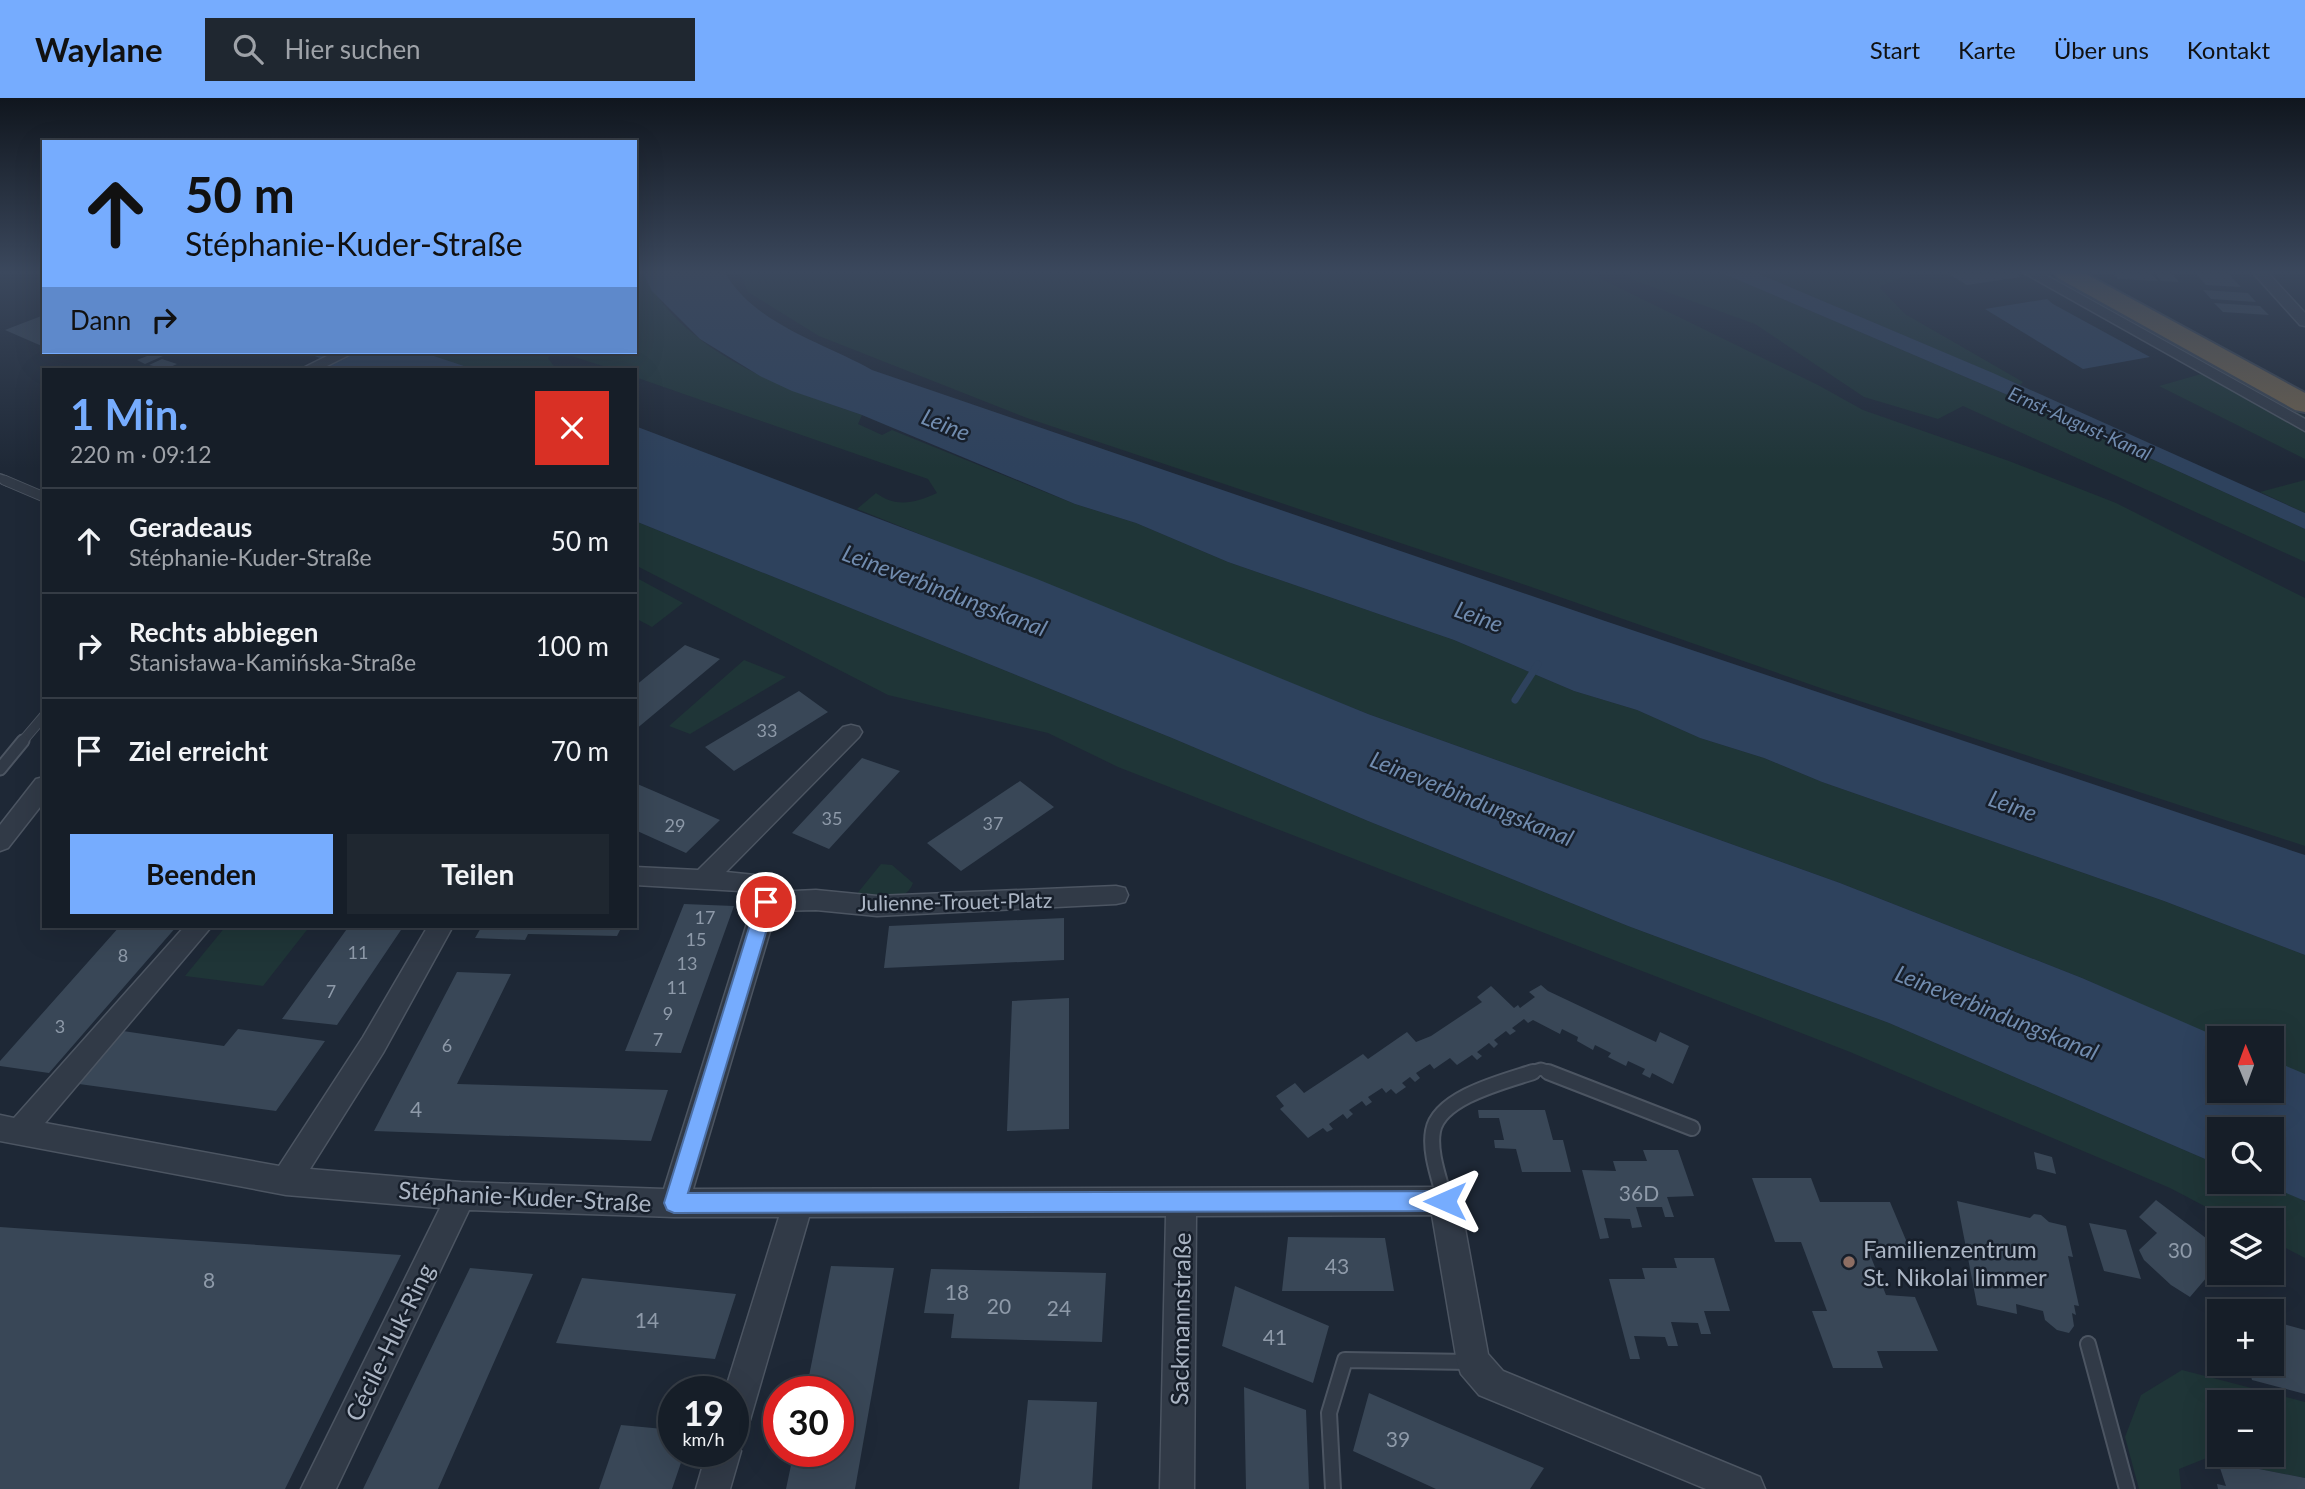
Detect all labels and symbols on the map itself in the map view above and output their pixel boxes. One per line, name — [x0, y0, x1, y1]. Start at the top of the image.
water label: Ernst-August-Kanal — [2005, 381, 2155, 465]
water label: Leine — [918, 402, 974, 446]
water label: Leineverbindungskanal — [839, 538, 1051, 642]
water label: Leine — [1451, 594, 1507, 638]
house number: 33 — [757, 719, 777, 741]
water label: Leineverbindungskanal — [1366, 744, 1578, 852]
water label: Leine — [1985, 783, 2041, 827]
house number: 35 — [822, 807, 842, 829]
house number: 37 — [983, 812, 1003, 834]
house number: 29 — [665, 814, 685, 836]
pin — [736, 872, 796, 932]
street label: Julienne-Trouet-Platz — [858, 887, 1052, 915]
house number: 17 — [695, 906, 715, 928]
house number: 15 — [686, 928, 706, 950]
house number: 11 — [348, 941, 368, 963]
house number: 8 — [118, 944, 128, 966]
house number: 13 — [677, 952, 697, 974]
water label: Leineverbindungskanal — [1891, 958, 2103, 1066]
house number: 11 — [667, 976, 687, 998]
house number: 7 — [326, 980, 336, 1002]
house number: 9 — [663, 1002, 673, 1024]
house number: 3 — [55, 1015, 65, 1037]
north arrow — [2207, 1026, 2284, 1102]
house number: 7 — [653, 1028, 663, 1050]
house number: 6 — [442, 1034, 452, 1056]
house number: 4 — [410, 1096, 422, 1121]
position arrow — [1408, 1164, 1482, 1238]
street label: Stéphanie-Kuder-Straße — [398, 1175, 652, 1217]
house number: 36D — [1619, 1180, 1659, 1205]
street label: Sackmannstraße — [1164, 1232, 1196, 1406]
place label: Familienzentrum St. Nikolai limmer — [1863, 1234, 2047, 1291]
house number: 30 — [2168, 1237, 2192, 1262]
house number: 43 — [1325, 1253, 1349, 1278]
marker: Familienzentrum St. Nikolai limmer — [1841, 1254, 1857, 1270]
street label: Cécile-Huk-Ring — [338, 1259, 440, 1425]
house number: 8 — [203, 1267, 215, 1292]
house number: 18 — [945, 1279, 969, 1304]
house number: 20 — [987, 1293, 1011, 1318]
house number: 24 — [1047, 1295, 1071, 1320]
house number: 14 — [635, 1307, 659, 1332]
house number: 41 — [1263, 1324, 1287, 1349]
speed limit sign: 30 — [763, 1376, 854, 1467]
house number: 39 — [1386, 1426, 1410, 1451]

